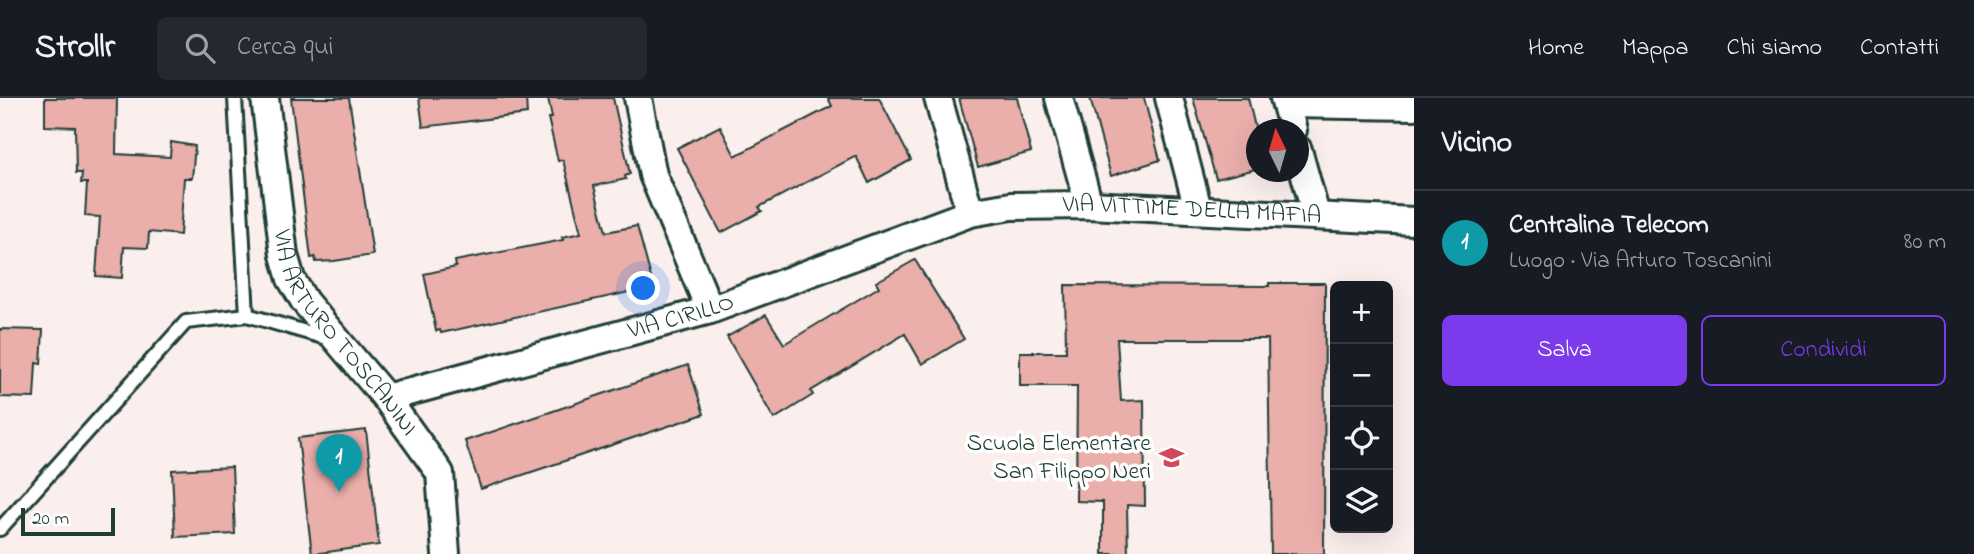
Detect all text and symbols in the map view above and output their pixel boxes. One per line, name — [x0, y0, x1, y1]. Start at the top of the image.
search box — [157, 17, 647, 80]
text: Strollr — [35, 24, 115, 72]
icon: search — [181, 29, 219, 67]
text: Cerca qui — [237, 29, 333, 67]
text: Home — [1528, 31, 1584, 66]
text: Mappa — [1622, 31, 1689, 66]
text: Chi siamo — [1727, 31, 1822, 66]
text: Contatti — [1860, 31, 1939, 66]
north arrow — [1246, 119, 1309, 182]
text: Vicino — [1442, 122, 1512, 166]
street label: VIA VITTIME DELLA MAFIA — [1061, 187, 1322, 234]
text: Centralina Telecom — [1509, 207, 1709, 245]
text: 1 — [1461, 226, 1469, 259]
text: 80 m — [1904, 226, 1946, 259]
street label: VIA ARTURO TOSCANINI — [263, 227, 426, 444]
text: Luogo · Via Arturo Toscanini — [1509, 245, 1772, 278]
your location — [626, 271, 660, 305]
map controls — [1330, 281, 1393, 533]
button: + — [1330, 281, 1393, 344]
street label: VIA CIRILLO — [623, 285, 739, 349]
button: Salva — [1442, 315, 1687, 386]
button: Condividi — [1701, 315, 1946, 386]
button: − — [1330, 344, 1393, 407]
button: locate — [1330, 407, 1393, 470]
place label: Scuola Elementare San Filippo Neri — [967, 427, 1151, 490]
pin: 1 — [316, 434, 362, 492]
school or university icon: Scuola Elementare San Filippo Neri — [1157, 444, 1185, 472]
button: layers — [1330, 470, 1393, 533]
scale bar — [21, 505, 116, 537]
text: 20 m — [32, 506, 69, 533]

